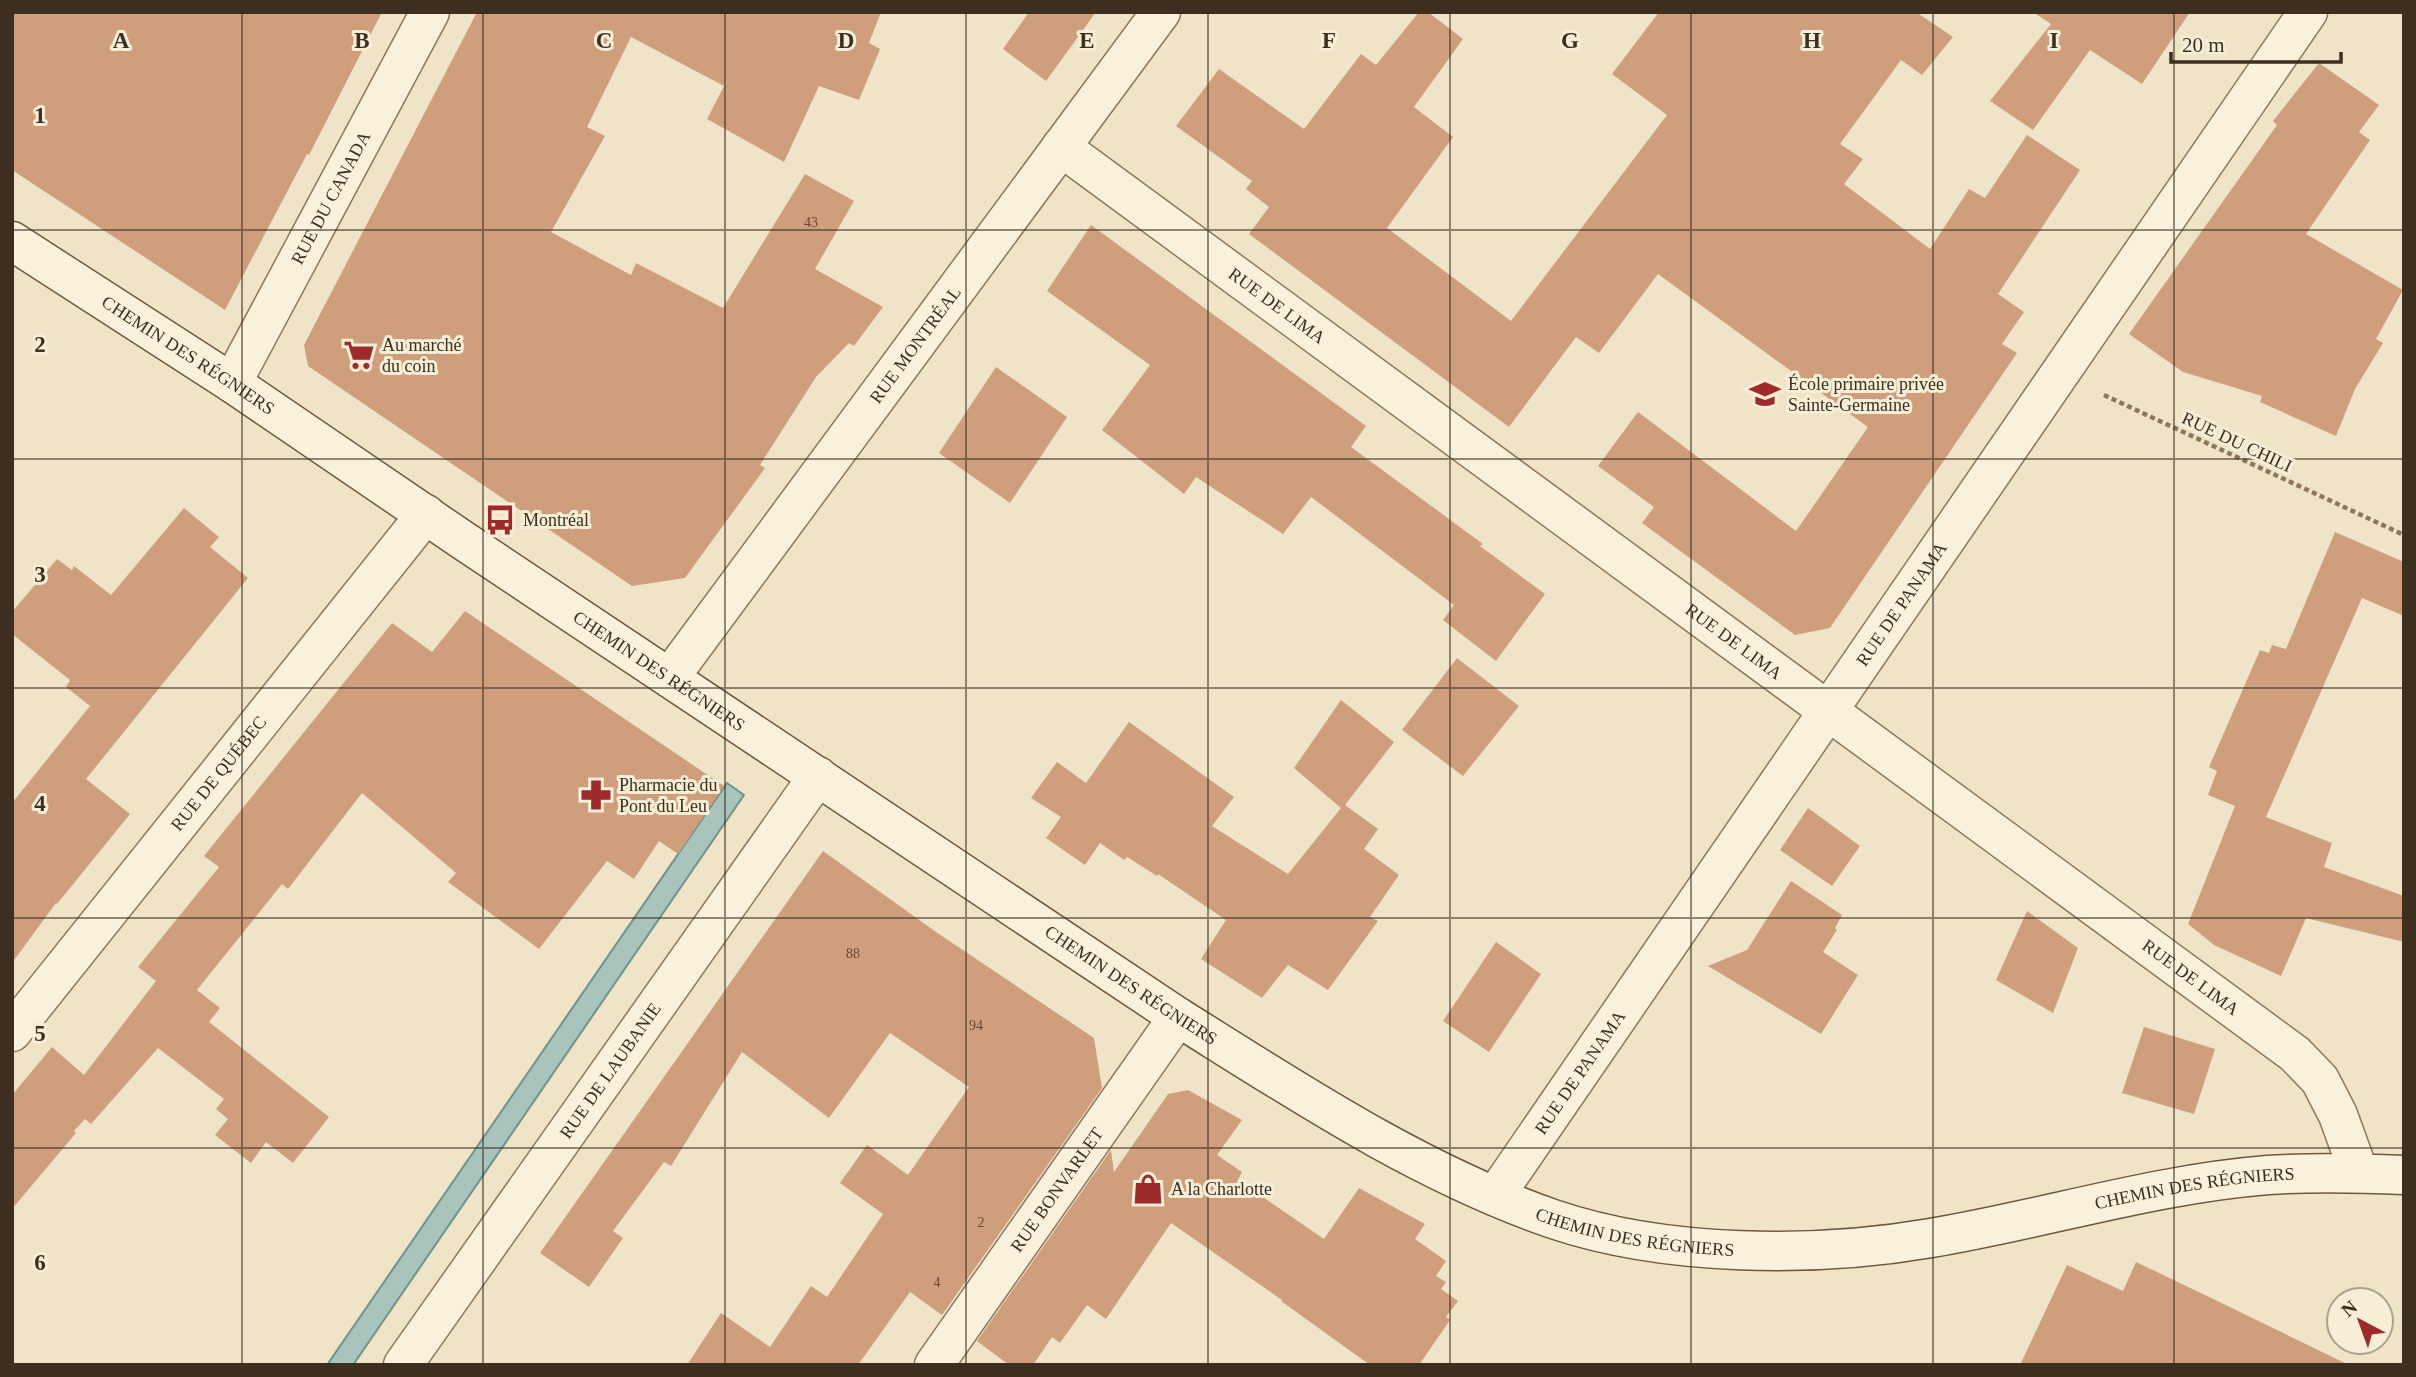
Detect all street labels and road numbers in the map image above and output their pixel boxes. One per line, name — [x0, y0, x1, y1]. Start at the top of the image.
street label: RUE DU CANADA — [287, 128, 375, 268]
street label: RUE DE LIMA — [1225, 264, 1329, 348]
street label: RUE MONTRÉAL — [866, 282, 965, 407]
street label: CHEMIN DES RÉGNIERS — [98, 292, 278, 419]
street label: RUE DU CHILI — [2179, 408, 2295, 476]
street label: RUE DE PANAMA — [1852, 539, 1951, 670]
street label: RUE DE LIMA — [1682, 599, 1786, 684]
street label: CHEMIN DES RÉGNIERS — [569, 607, 749, 735]
street label: RUE DE QUÉBEC — [167, 712, 270, 835]
street label: CHEMIN DES RÉGNIERS — [1041, 921, 1221, 1049]
street label: RUE DE LIMA — [2138, 935, 2243, 1019]
street label: RUE DE LAUBANIE — [556, 999, 665, 1142]
street label: RUE DE PANAMA — [1531, 1007, 1629, 1138]
street label: RUE BONVARLET — [1006, 1124, 1107, 1256]
street label: CHEMIN DES RÉGNIERS — [2093, 1164, 2295, 1213]
street label: CHEMIN DES RÉGNIERS — [1533, 1204, 1735, 1260]

